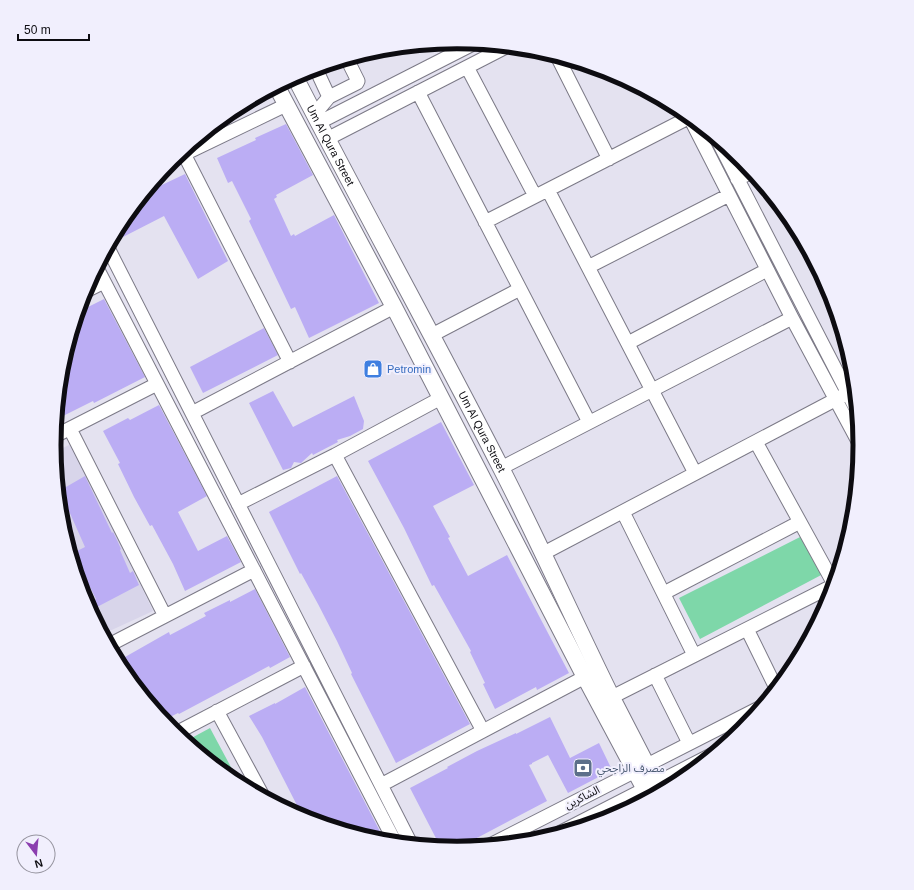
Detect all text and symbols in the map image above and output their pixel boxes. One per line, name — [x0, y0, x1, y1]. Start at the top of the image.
scale bar — [18, 16, 89, 42]
text: 50 m — [24, 23, 51, 37]
street label: Um Al Qura Street — [305, 103, 357, 188]
shop icon: Petromin — [362, 358, 384, 380]
place label: Petromin — [387, 363, 431, 375]
street label: Um Al Qura Street — [456, 389, 508, 474]
bank icon: مصرف الراجحي — [572, 757, 594, 779]
place label: مصرف الراجحي — [597, 762, 665, 778]
street label: الشاكرين — [562, 783, 602, 812]
north arrow — [16, 834, 56, 874]
text: N — [33, 857, 44, 870]

